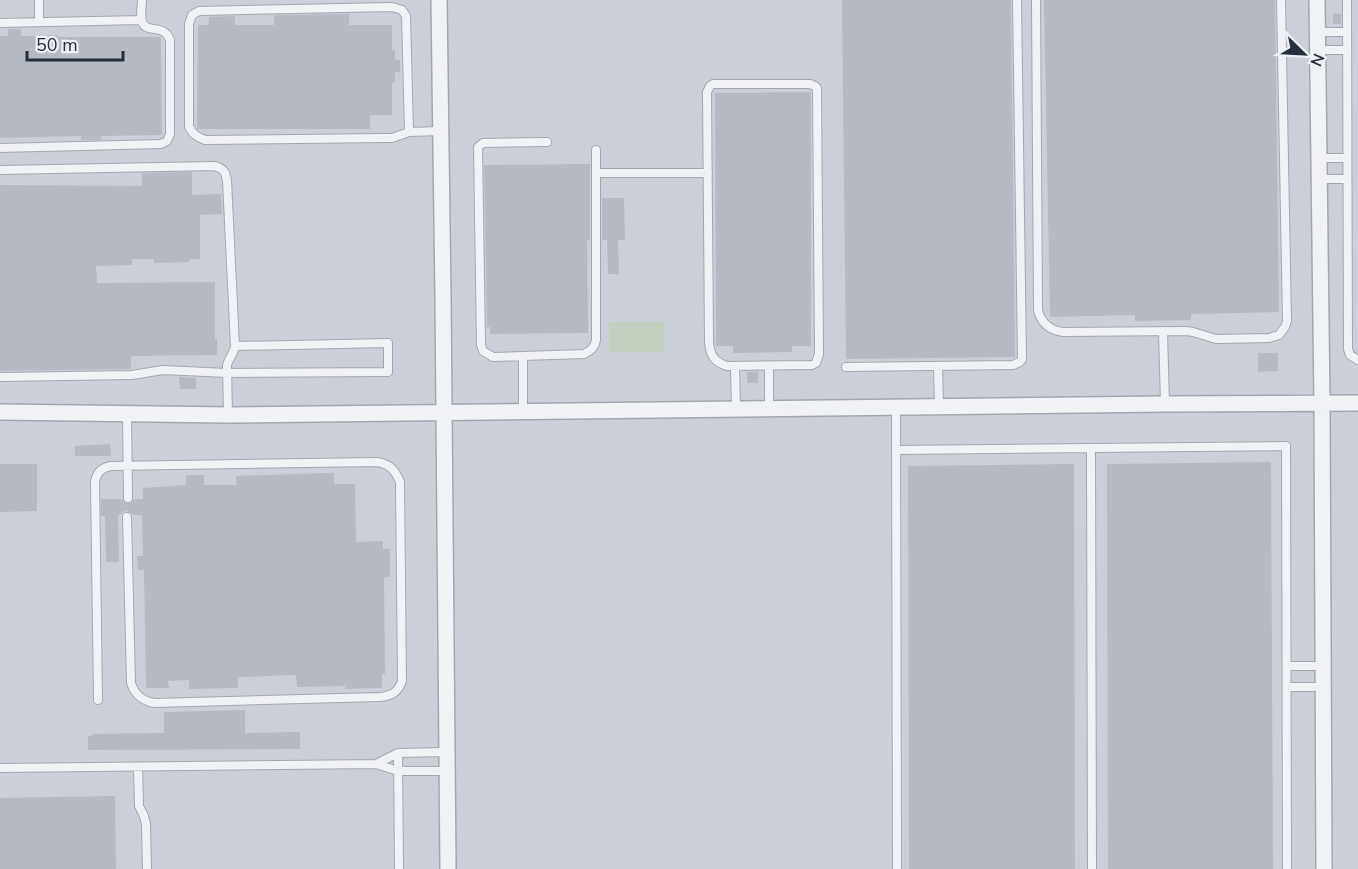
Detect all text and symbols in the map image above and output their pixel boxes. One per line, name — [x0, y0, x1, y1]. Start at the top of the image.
scale bar — [27, 24, 123, 62]
north arrow — [1274, 24, 1334, 84]
text: 50 m — [36, 33, 78, 57]
text: N — [1304, 50, 1329, 70]

